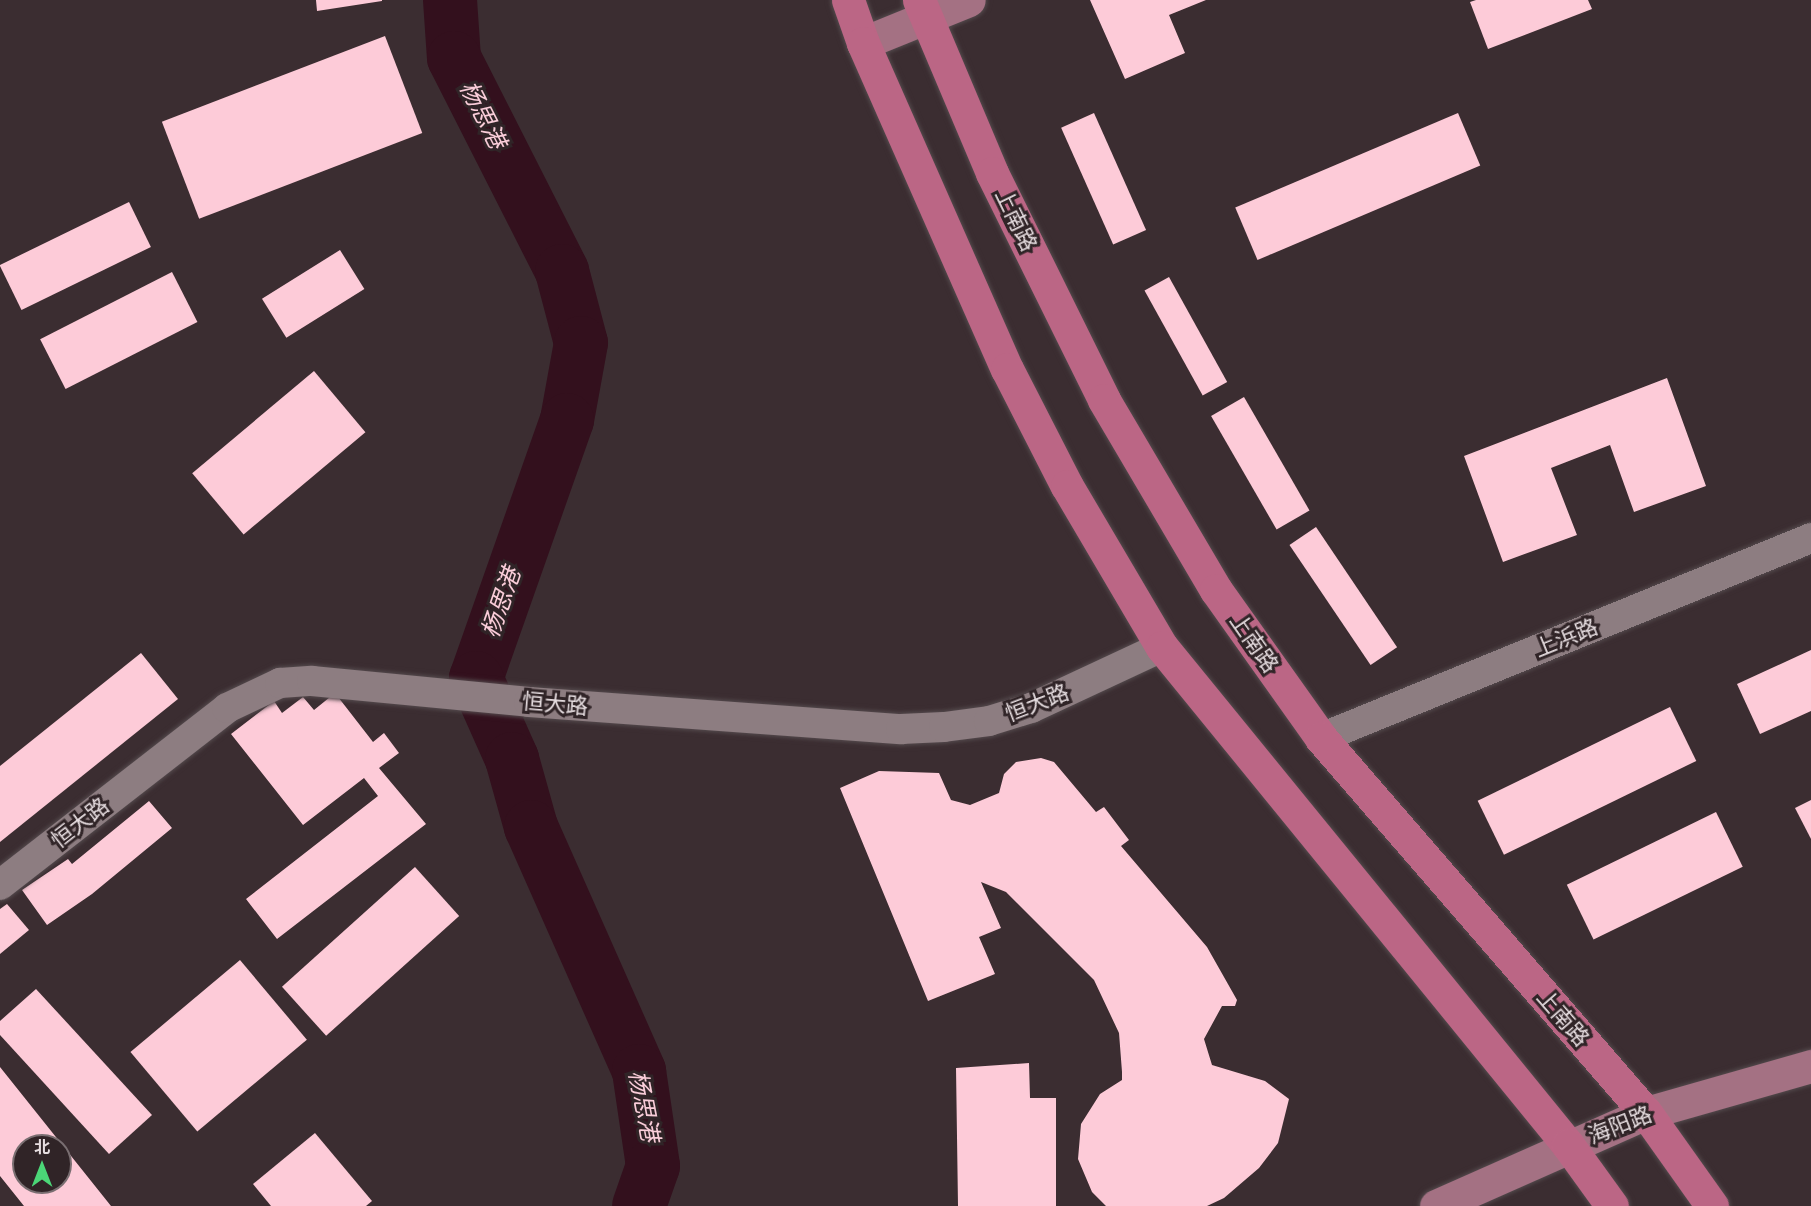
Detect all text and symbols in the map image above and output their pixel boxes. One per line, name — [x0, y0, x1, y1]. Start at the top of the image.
water label: 杨思港 — [453, 76, 511, 154]
street label: 上南路 — [990, 185, 1042, 255]
water label: 杨思港 — [477, 564, 527, 642]
street label: 上南路 — [1224, 608, 1284, 678]
street label: 上浜路 — [1530, 613, 1602, 663]
street label: 恒大路 — [1001, 679, 1073, 727]
street label: 恒大路 — [521, 688, 589, 720]
street label: 恒大路 — [46, 792, 114, 854]
street label: 上南路 — [1531, 984, 1595, 1052]
water label: 杨思港 — [622, 1068, 664, 1144]
street label: 海阳路 — [1584, 1101, 1656, 1149]
north arrow — [12, 1134, 72, 1194]
text: 北 — [34, 1138, 50, 1158]

